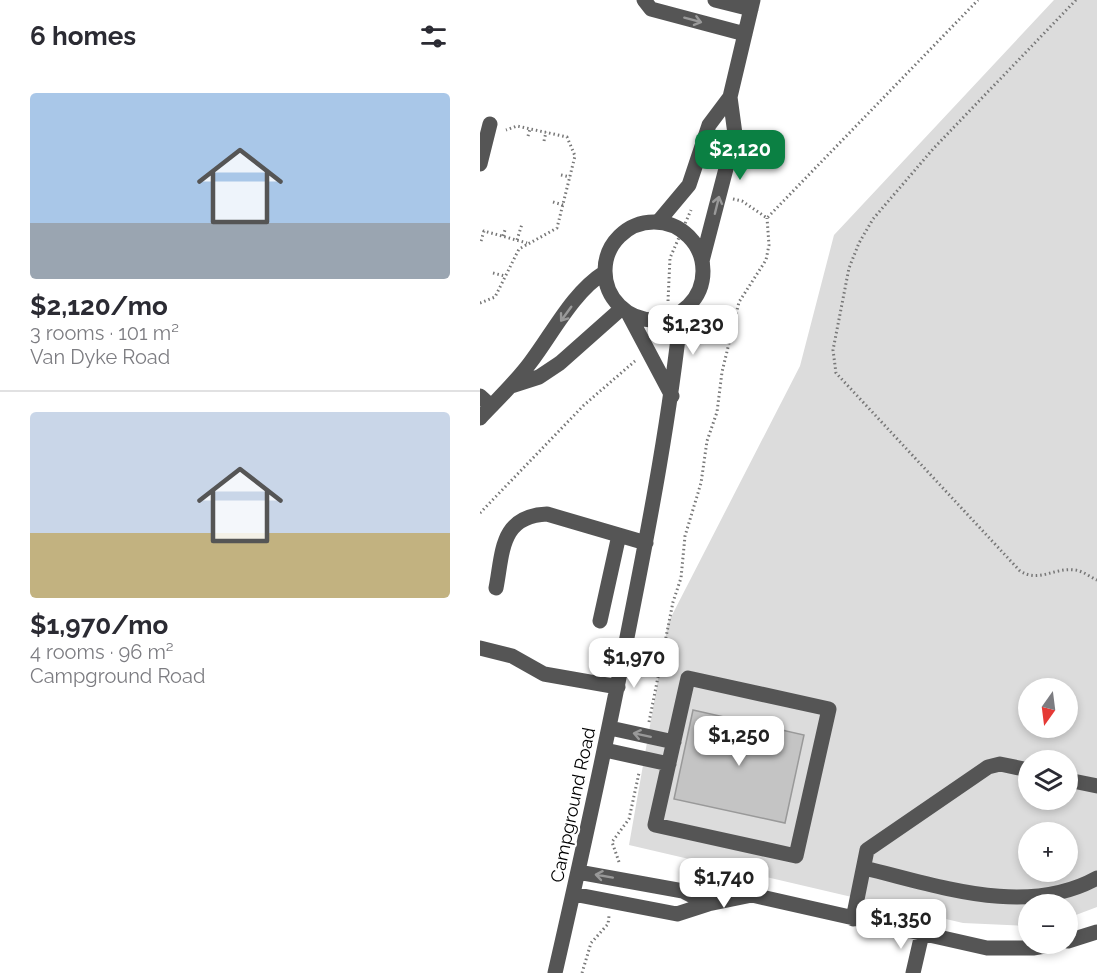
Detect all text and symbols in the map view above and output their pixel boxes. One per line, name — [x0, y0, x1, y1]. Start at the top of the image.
one-way arrow — [683, 15, 702, 26]
icon: filters — [417, 20, 450, 53]
text: 6 homes — [30, 21, 136, 51]
pin: $2,120 — [691, 130, 789, 181]
icon: home — [186, 132, 294, 240]
text: $2,120 — [709, 137, 771, 161]
one-way arrow — [711, 196, 723, 215]
text: $2,120/mo — [30, 291, 168, 321]
one-way arrow — [559, 305, 572, 321]
pin: $1,230 — [644, 305, 742, 356]
text: $1,230 — [662, 312, 724, 336]
text: 3 rooms · 101 m² — [30, 321, 179, 345]
text: Van Dyke Road — [30, 345, 170, 369]
icon: home — [186, 451, 294, 559]
text: $1,970/mo — [30, 610, 168, 640]
pin: $1,970 — [585, 638, 683, 689]
text: 4 rooms · 96 m² — [30, 640, 174, 664]
text: $1,970 — [603, 645, 665, 669]
text: Campground Road — [30, 664, 205, 688]
north arrow — [1018, 678, 1078, 738]
map controls — [1018, 678, 1078, 954]
pin: $1,250 — [690, 716, 788, 767]
text: $1,250 — [708, 723, 770, 747]
street label: Campground Road — [546, 726, 599, 884]
one-way arrow — [632, 729, 652, 740]
button: layers — [1018, 750, 1078, 810]
button: + — [1018, 822, 1078, 882]
pin: $1,740 — [675, 858, 773, 909]
text: $1,740 — [694, 865, 754, 889]
one-way arrow — [594, 870, 614, 881]
button: − — [1018, 894, 1078, 954]
pin: $1,350 — [852, 899, 950, 950]
text: $1,350 — [870, 906, 932, 930]

